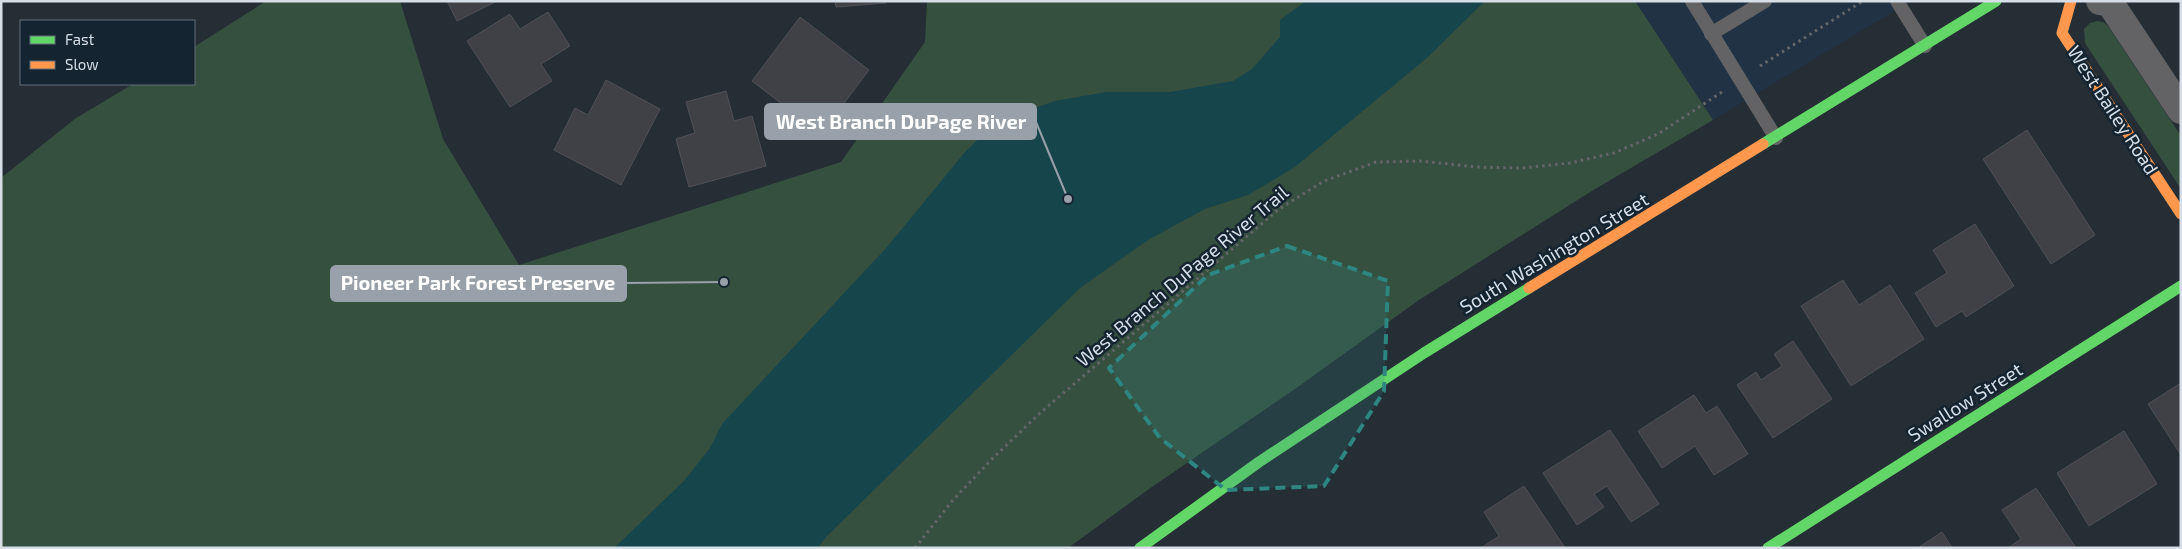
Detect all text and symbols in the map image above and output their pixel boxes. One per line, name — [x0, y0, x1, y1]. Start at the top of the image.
legend — [20, 20, 195, 85]
text: Fast — [65, 30, 95, 48]
street label: West Bailey Road — [2063, 41, 2164, 179]
text: Slow — [65, 55, 99, 73]
callout: West Branch DuPage River — [765, 104, 1036, 139]
text: West Branch DuPage River — [776, 109, 1027, 133]
street label: West Branch DuPage River Trail — [1071, 180, 1293, 371]
street label: South Washington Street — [1455, 187, 1652, 318]
callout: Pioneer Park Forest Preserve — [331, 266, 626, 301]
text: Pioneer Park Forest Preserve — [341, 270, 615, 294]
street label: Swallow Street — [1903, 357, 2026, 446]

